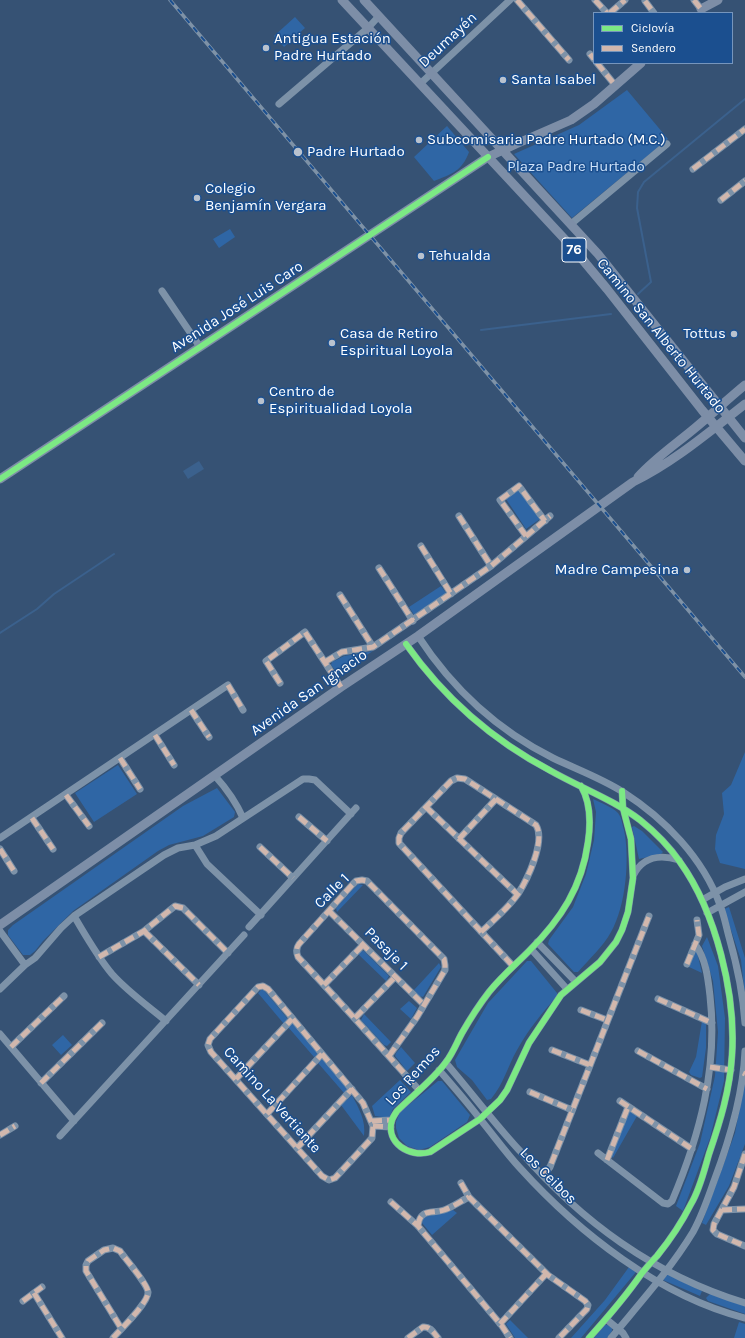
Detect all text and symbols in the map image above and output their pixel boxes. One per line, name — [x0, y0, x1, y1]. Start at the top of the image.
street label: Deumayén — [415, 9, 481, 71]
legend — [593, 12, 733, 64]
text: Ciclovía — [631, 21, 674, 35]
place label: Antigua Estación Padre Hurtado — [274, 30, 391, 65]
text: Sendero — [631, 41, 676, 55]
marker: Antigua Estación Padre Hurtado — [261, 43, 271, 53]
place label: Santa Isabel — [511, 71, 596, 89]
marker: Santa Isabel — [498, 75, 508, 85]
place label: Subcomisaria Padre Hurtado (M.C.) — [427, 131, 665, 149]
marker: Subcomisaria Padre Hurtado (M.C.) — [414, 135, 424, 145]
place label: Padre Hurtado — [307, 143, 405, 161]
marker: Padre Hurtado — [292, 146, 304, 158]
park label: Plaza Padre Hurtado — [507, 158, 645, 176]
place label: Colegio Benjamín Vergara — [205, 180, 326, 215]
marker: Colegio Benjamín Vergara — [192, 193, 202, 203]
road number: 76 — [562, 238, 586, 262]
place label: Tehualda — [429, 247, 491, 265]
marker: Tehualda — [416, 251, 426, 261]
street label: Camino San Alberto Hurtado — [593, 255, 729, 417]
street label: Avenida José Luis Caro — [167, 257, 307, 357]
place label: Casa de Retiro Espiritual Loyola — [340, 325, 453, 360]
place label: Tottus — [683, 325, 726, 343]
marker: Tottus — [729, 329, 739, 339]
marker: Casa de Retiro Espiritual Loyola — [327, 338, 337, 348]
place label: Centro de Espiritualidad Loyola — [269, 383, 413, 418]
marker: Centro de Espiritualidad Loyola — [256, 396, 266, 406]
place label: Madre Campesina — [555, 561, 679, 579]
marker: Madre Campesina — [682, 565, 692, 575]
street label: Avenida San Ignacio — [247, 646, 371, 740]
street label: Calle 1 — [311, 870, 353, 912]
street label: Pasaje 1 — [361, 924, 411, 974]
street label: Camino La Vertiente — [220, 1043, 324, 1157]
street label: Los Remos — [382, 1043, 444, 1109]
street label: Los Ceibos — [516, 1144, 580, 1208]

